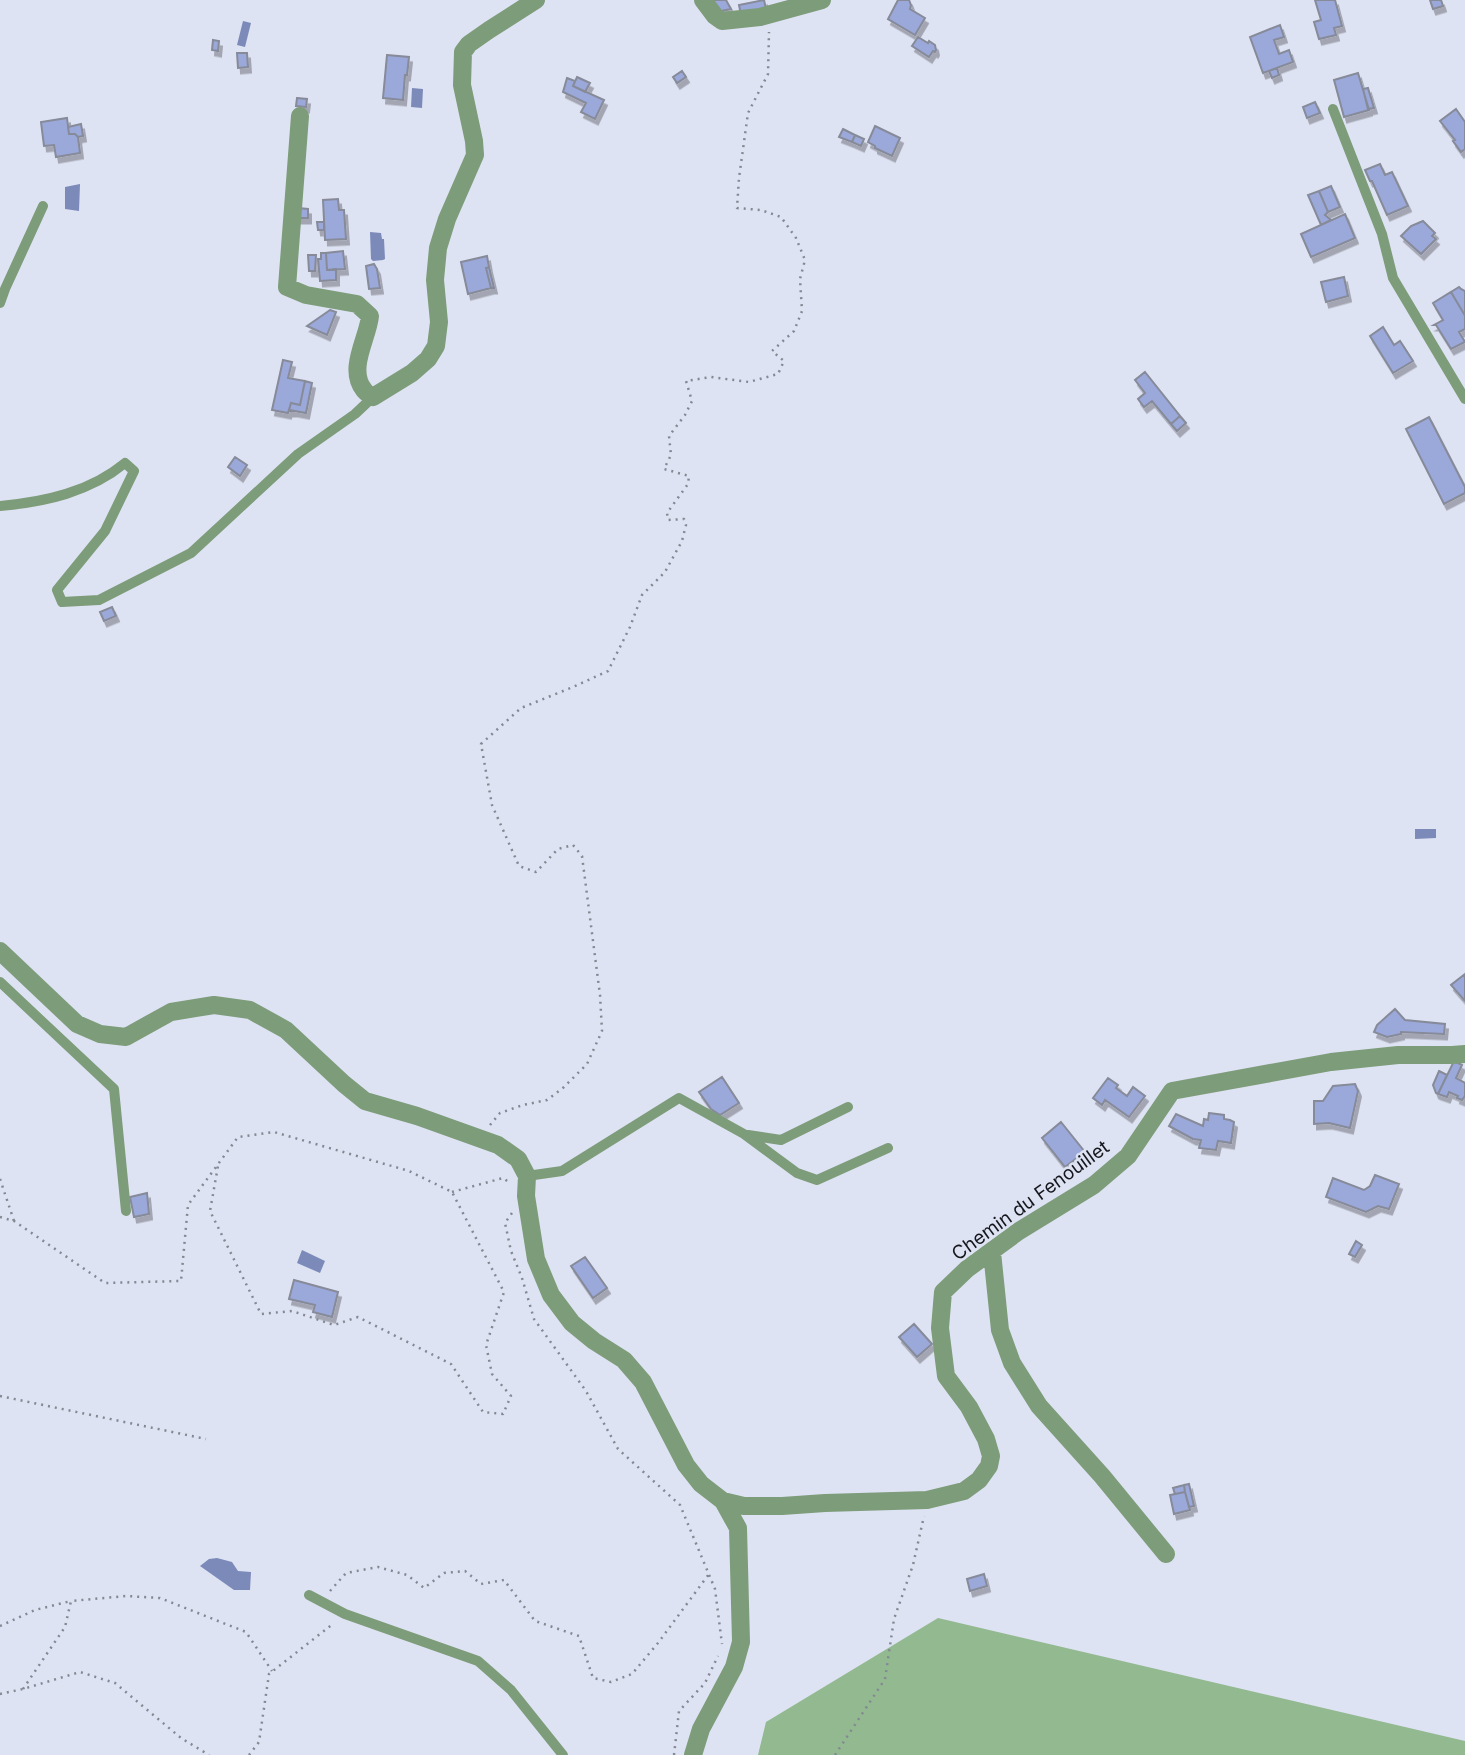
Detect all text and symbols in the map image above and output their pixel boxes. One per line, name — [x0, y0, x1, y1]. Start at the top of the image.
street label: Chemin du Fenouillet — [947, 1136, 1113, 1265]

